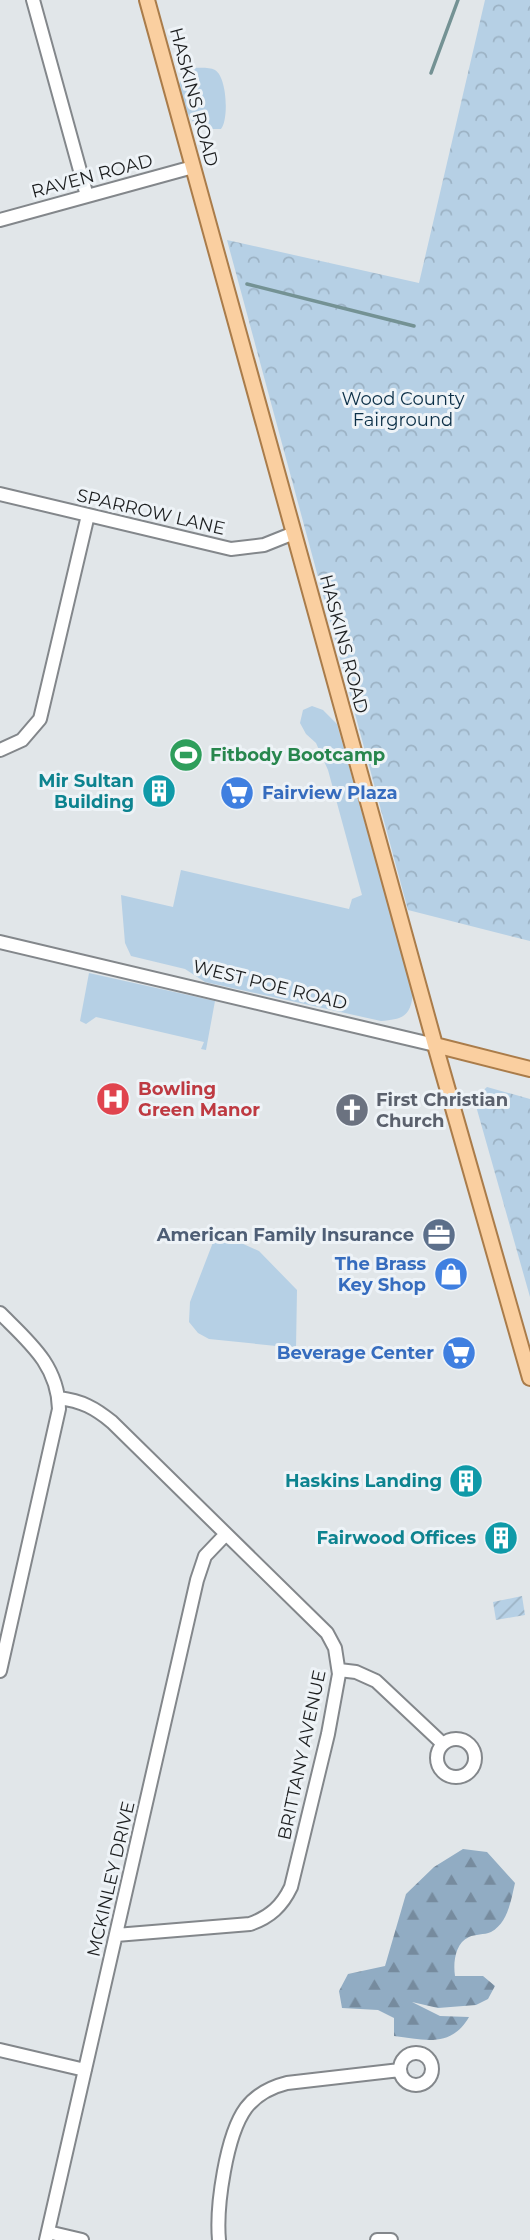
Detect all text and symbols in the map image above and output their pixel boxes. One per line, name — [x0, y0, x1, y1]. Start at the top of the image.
street label: HASKINS ROAD — [165, 25, 223, 169]
street label: RAVEN ROAD — [29, 149, 155, 203]
park label: Wood County Fairground — [342, 388, 465, 431]
street label: SPARROW LANE — [75, 484, 227, 540]
street label: HASKINS ROAD — [315, 572, 373, 716]
sports icon: Fitbody Bootcamp — [167, 736, 205, 774]
place label: Fitbody Bootcamp — [210, 744, 385, 766]
place label: Mir Sultan Building — [38, 770, 134, 813]
building icon: Mir Sultan Building — [140, 772, 178, 810]
supermarket icon: Fairview Plaza — [218, 774, 256, 812]
place label: Fairview Plaza — [262, 782, 398, 804]
street label: WEST POE ROAD — [191, 955, 349, 1015]
place label: Bowling Green Manor — [138, 1078, 260, 1121]
hospital icon: Bowling Green Manor — [94, 1080, 132, 1118]
place label: First Christian Church — [376, 1089, 508, 1132]
church icon: First Christian Church — [333, 1091, 371, 1129]
office icon: American Family Insurance — [420, 1216, 458, 1254]
place label: American Family Insurance — [156, 1224, 414, 1246]
place label: The Brass Key Shop — [335, 1253, 426, 1296]
shop icon: The Brass Key Shop — [432, 1255, 470, 1293]
supermarket icon: Beverage Center — [440, 1334, 478, 1372]
place label: Beverage Center — [277, 1342, 434, 1364]
building icon: Haskins Landing — [447, 1462, 485, 1500]
place label: Haskins Landing — [285, 1470, 442, 1492]
building icon: Fairwood Offices — [482, 1519, 520, 1557]
place label: Fairwood Offices — [316, 1527, 476, 1549]
street label: BRITTANY AVENUE — [273, 1668, 331, 1842]
street label: MCKINLEY DRIVE — [82, 1799, 140, 1959]

